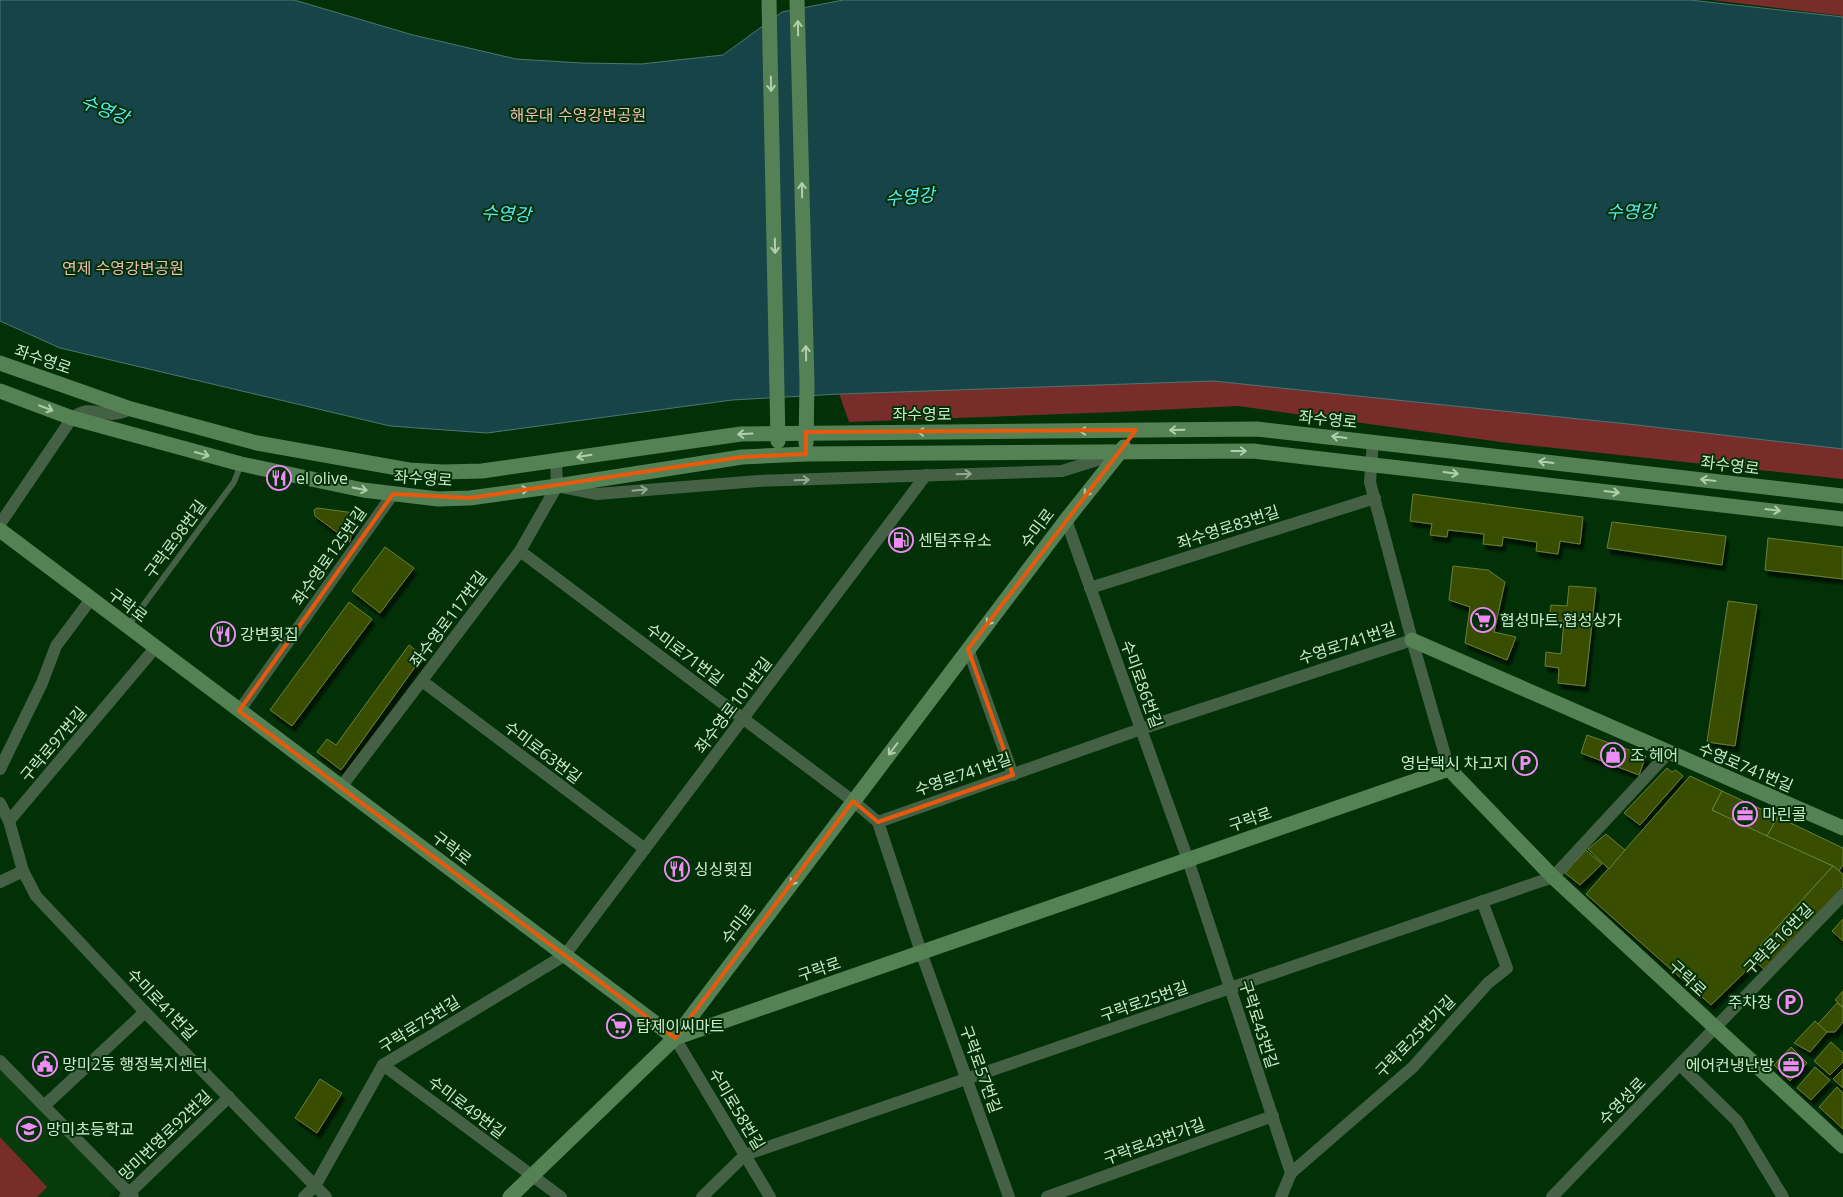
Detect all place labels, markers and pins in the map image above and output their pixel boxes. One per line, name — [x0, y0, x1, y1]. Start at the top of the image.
restaurant icon: el olive — [266, 465, 292, 491]
place label: el olive — [296, 467, 348, 489]
fuel station icon: 센텀주유소 — [888, 527, 914, 553]
place label: 센텀주유소 — [918, 529, 992, 551]
supermarket icon: 협성마트,협성상가 — [1470, 607, 1496, 633]
place label: 협성마트,협성상가 — [1500, 609, 1622, 631]
restaurant icon: 강변횟집 — [210, 621, 236, 647]
place label: 강변횟집 — [240, 623, 299, 645]
shop icon: 조 헤어 — [1600, 742, 1626, 768]
place label: 조 헤어 — [1630, 744, 1678, 766]
parking icon: 영남택시 차고지 — [1512, 750, 1538, 776]
place label: 영남택시 차고지 — [1401, 752, 1508, 774]
office icon: 마린콜 — [1732, 801, 1758, 827]
place label: 마린콜 — [1762, 803, 1806, 825]
restaurant icon: 싱싱횟집 — [664, 856, 690, 882]
place label: 싱싱횟집 — [694, 858, 753, 880]
parking icon: 주차장 — [1777, 989, 1803, 1015]
place label: 주차장 — [1728, 991, 1772, 1013]
supermarket icon: 탑제이씨마트 — [606, 1013, 632, 1039]
place label: 탑제이씨마트 — [636, 1015, 724, 1037]
public building icon: 망미2동 행정복지센터 — [32, 1051, 58, 1077]
office icon: 에어컨냉난방 — [1778, 1052, 1804, 1078]
place label: 망미2동 행정복지센터 — [62, 1053, 208, 1075]
place label: 에어컨냉난방 — [1686, 1054, 1774, 1076]
school or university icon: 망미초등학교 — [16, 1116, 42, 1142]
place label: 망미초등학교 — [46, 1118, 134, 1140]

